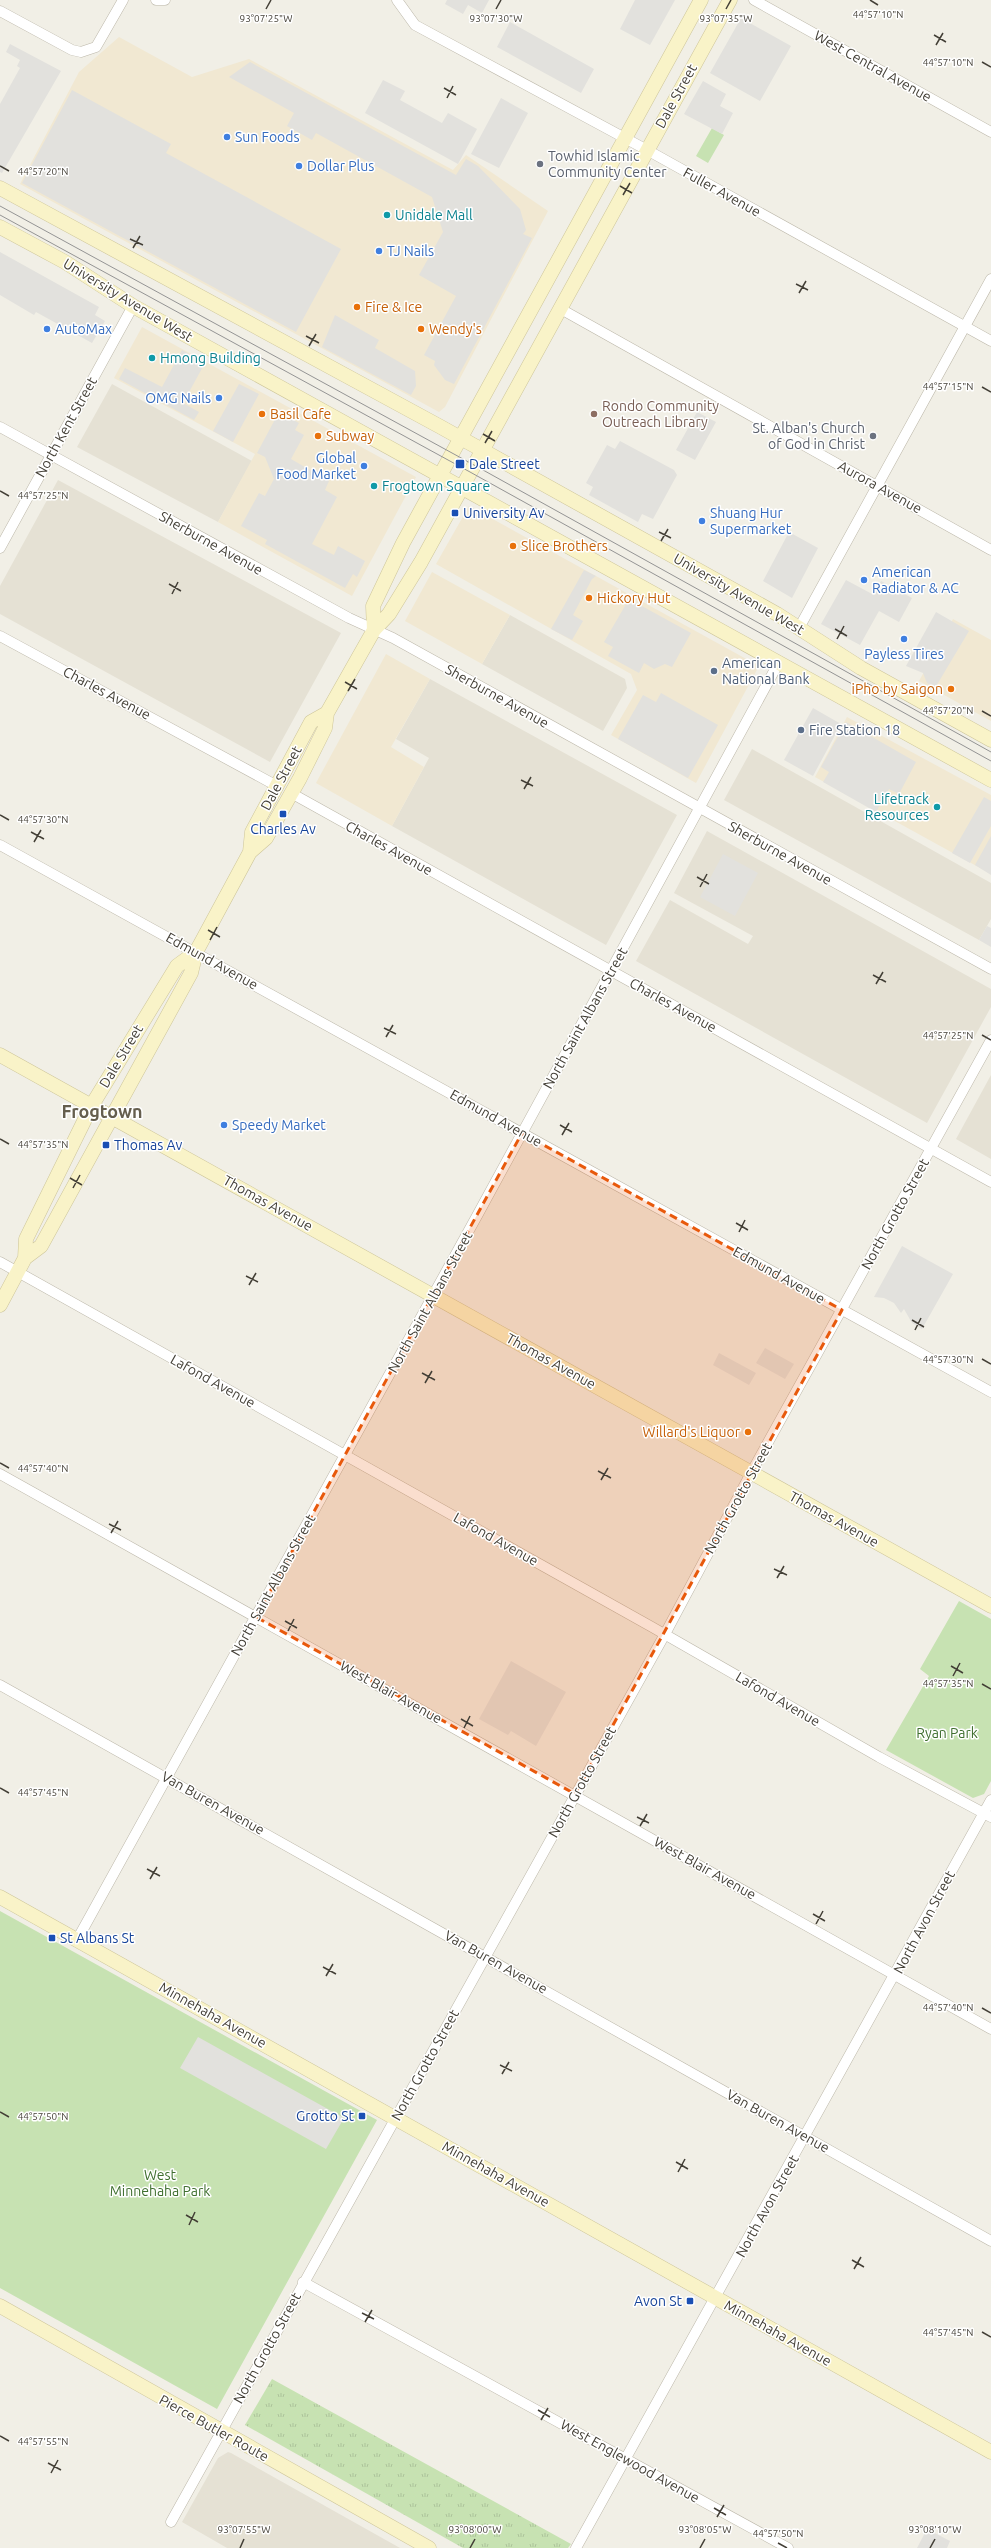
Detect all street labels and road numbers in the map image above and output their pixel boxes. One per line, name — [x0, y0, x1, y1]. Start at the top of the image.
street label: West Central Avenue — [812, 27, 934, 105]
street label: Dale Street — [652, 61, 700, 131]
street label: Fuller Avenue — [681, 164, 763, 220]
street label: University Avenue West — [60, 255, 196, 345]
street label: North Kent Street — [32, 374, 100, 480]
street label: Aurora Avenue — [835, 457, 925, 517]
street label: Sherburne Avenue — [156, 508, 266, 578]
street label: University Avenue West — [671, 550, 808, 638]
street label: Sherburne Avenue — [442, 661, 552, 731]
street label: Charles Avenue — [60, 663, 154, 723]
street label: Dale Street — [257, 743, 305, 813]
street label: Charles Avenue — [343, 818, 435, 878]
street label: Sherburne Avenue — [725, 818, 835, 888]
street label: Edmund Avenue — [163, 929, 261, 993]
street label: North Saint Albans Street — [539, 944, 631, 1092]
street label: Charles Avenue — [627, 975, 719, 1035]
street label: Dale Street — [96, 1021, 146, 1090]
street label: Edmund Avenue — [447, 1086, 545, 1150]
street label: North Grotto Street — [858, 1155, 932, 1272]
street label: Thomas Avenue — [221, 1172, 315, 1234]
street label: North Saint Albans Street — [384, 1228, 476, 1376]
street label: Edmund Avenue — [730, 1243, 828, 1307]
street label: Thomas Avenue — [504, 1330, 598, 1392]
street label: Lafond Avenue — [168, 1351, 258, 1411]
street label: North Grotto Street — [701, 1439, 775, 1556]
street label: Thomas Avenue — [787, 1488, 881, 1550]
street label: Lafond Avenue — [451, 1509, 541, 1569]
street label: North Saint Albans Street — [227, 1511, 319, 1659]
street label: West Blair Avenue — [337, 1657, 445, 1727]
street label: Lafond Avenue — [733, 1668, 823, 1730]
street label: North Grotto Street — [545, 1723, 619, 1840]
street label: Van Buren Avenue — [159, 1768, 267, 1838]
street label: West Blair Avenue — [651, 1833, 759, 1903]
street label: North Avon Street — [890, 1867, 958, 1976]
street label: Van Buren Avenue — [442, 1927, 550, 1997]
street label: Minnehaha Avenue — [157, 1979, 269, 2051]
street label: North Grotto Street — [388, 2006, 462, 2123]
street label: Van Buren Avenue — [724, 2086, 832, 2156]
street label: Minnehaha Avenue — [440, 2138, 552, 2210]
street label: North Avon Street — [732, 2152, 802, 2260]
street label: North Grotto Street — [230, 2289, 304, 2406]
street label: Minnehaha Avenue — [722, 2297, 834, 2369]
street label: Pierce Butler Route — [157, 2391, 271, 2465]
street label: West Englewood Avenue — [558, 2416, 702, 2506]

